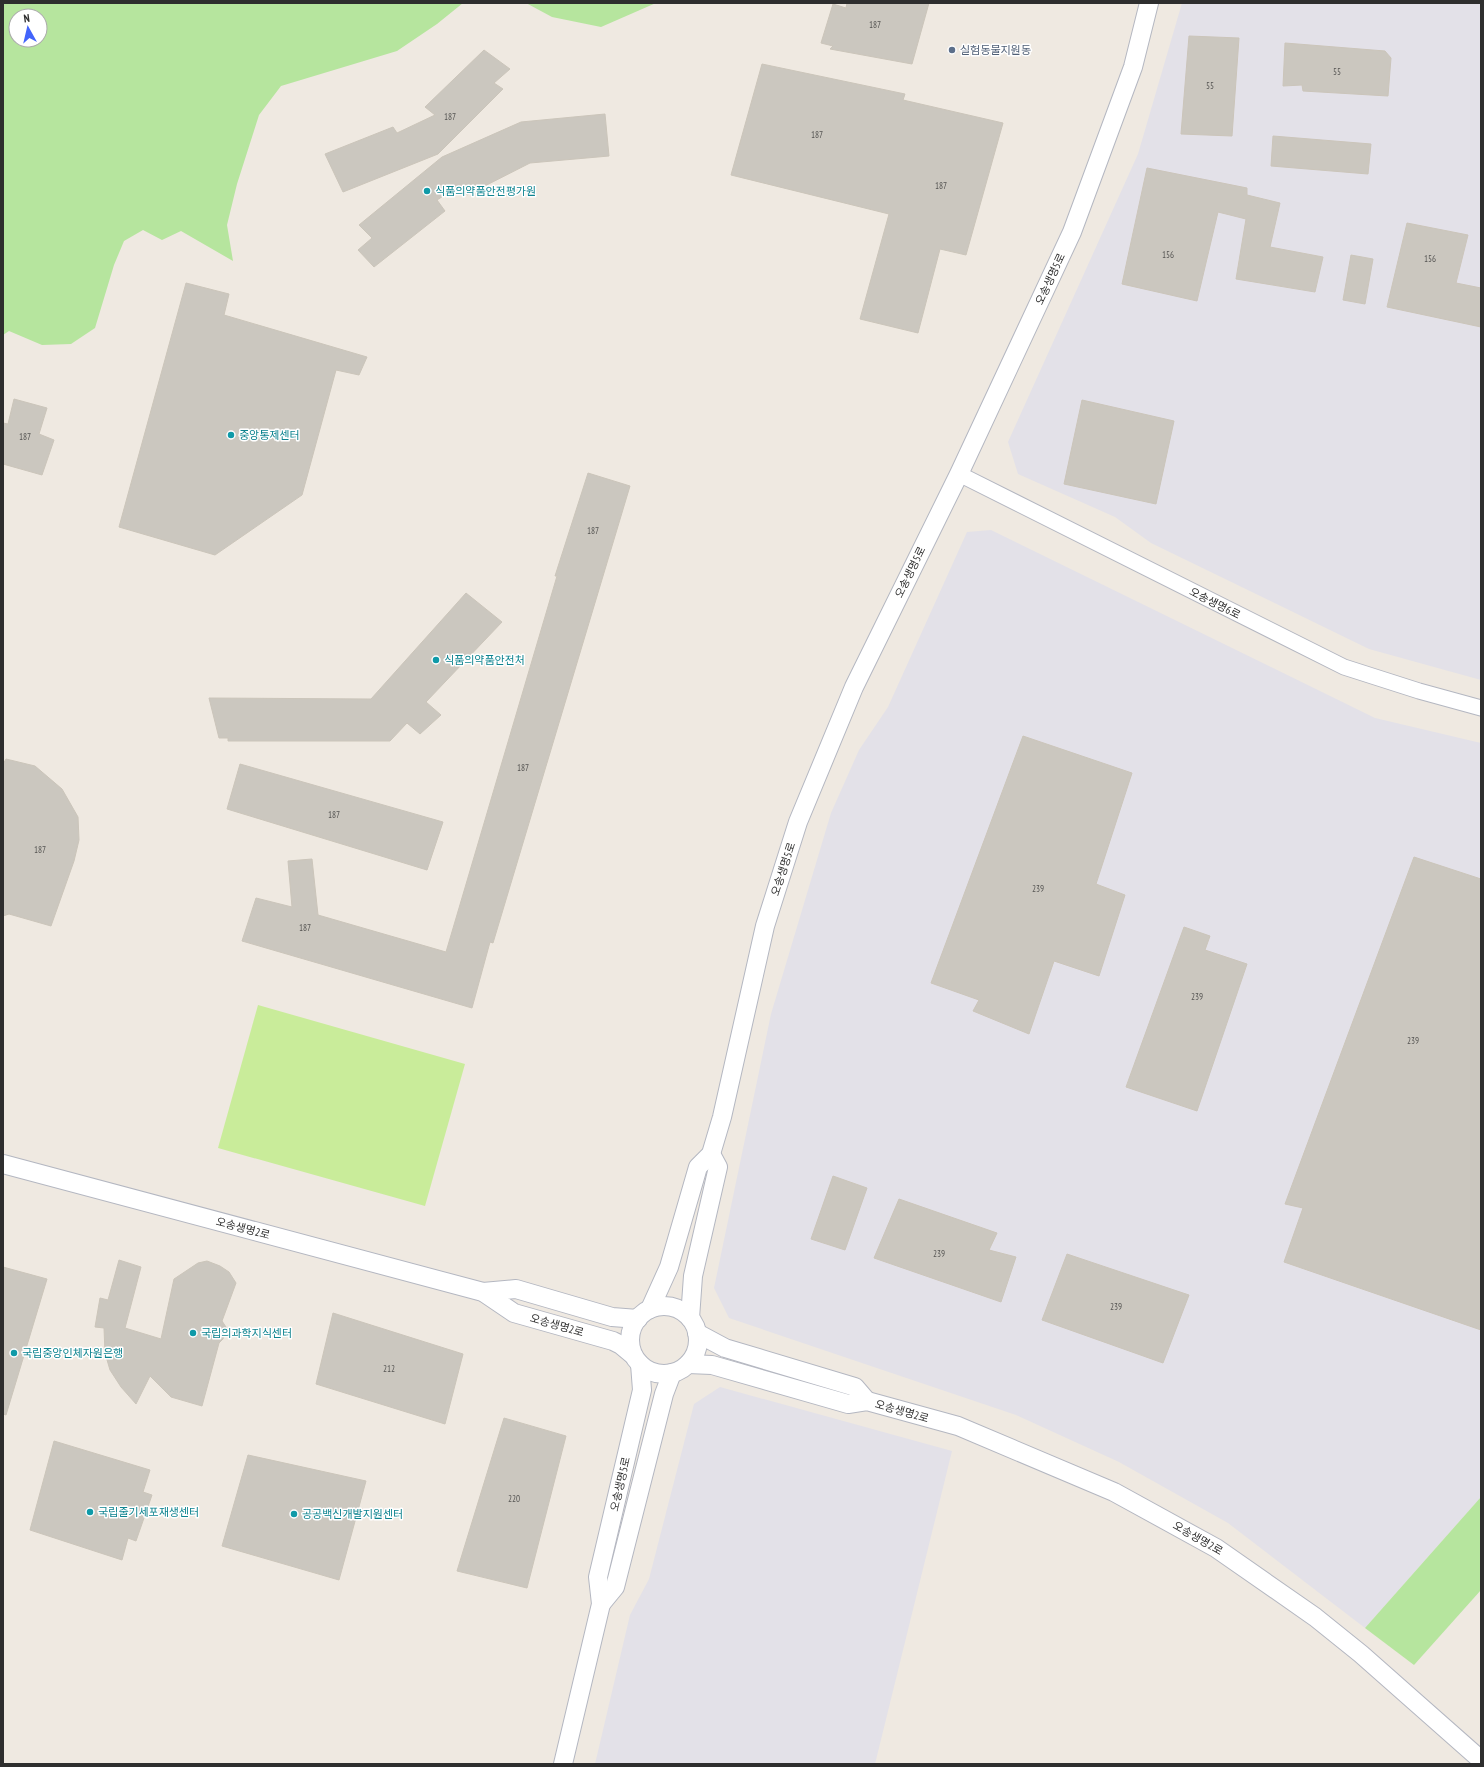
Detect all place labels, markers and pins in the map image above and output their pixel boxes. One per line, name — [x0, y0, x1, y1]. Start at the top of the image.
place label: 실험동물지원동 — [960, 43, 1031, 57]
marker: 실험동물지원동 — [947, 45, 957, 55]
place label: 식품의약품안전평가원 — [435, 184, 536, 198]
marker: 식품의약품안전평가원 — [422, 186, 432, 196]
place label: 중앙통제센터 — [239, 428, 300, 442]
marker: 중앙통제센터 — [226, 430, 236, 440]
place label: 식품의약품안전처 — [444, 653, 525, 667]
marker: 식품의약품안전처 — [431, 655, 441, 665]
place label: 국립의과학지식센터 — [201, 1326, 292, 1340]
marker: 국립의과학지식센터 — [188, 1328, 198, 1338]
place label: 국립중앙인체자원은행 — [22, 1346, 123, 1360]
marker: 국립중앙인체자원은행 — [9, 1348, 19, 1358]
place label: 국립줄기세포재생센터 — [98, 1505, 199, 1519]
marker: 국립줄기세포재생센터 — [85, 1507, 95, 1517]
place label: 공공백신개발지원센터 — [302, 1507, 403, 1521]
marker: 공공백신개발지원센터 — [289, 1509, 299, 1519]

